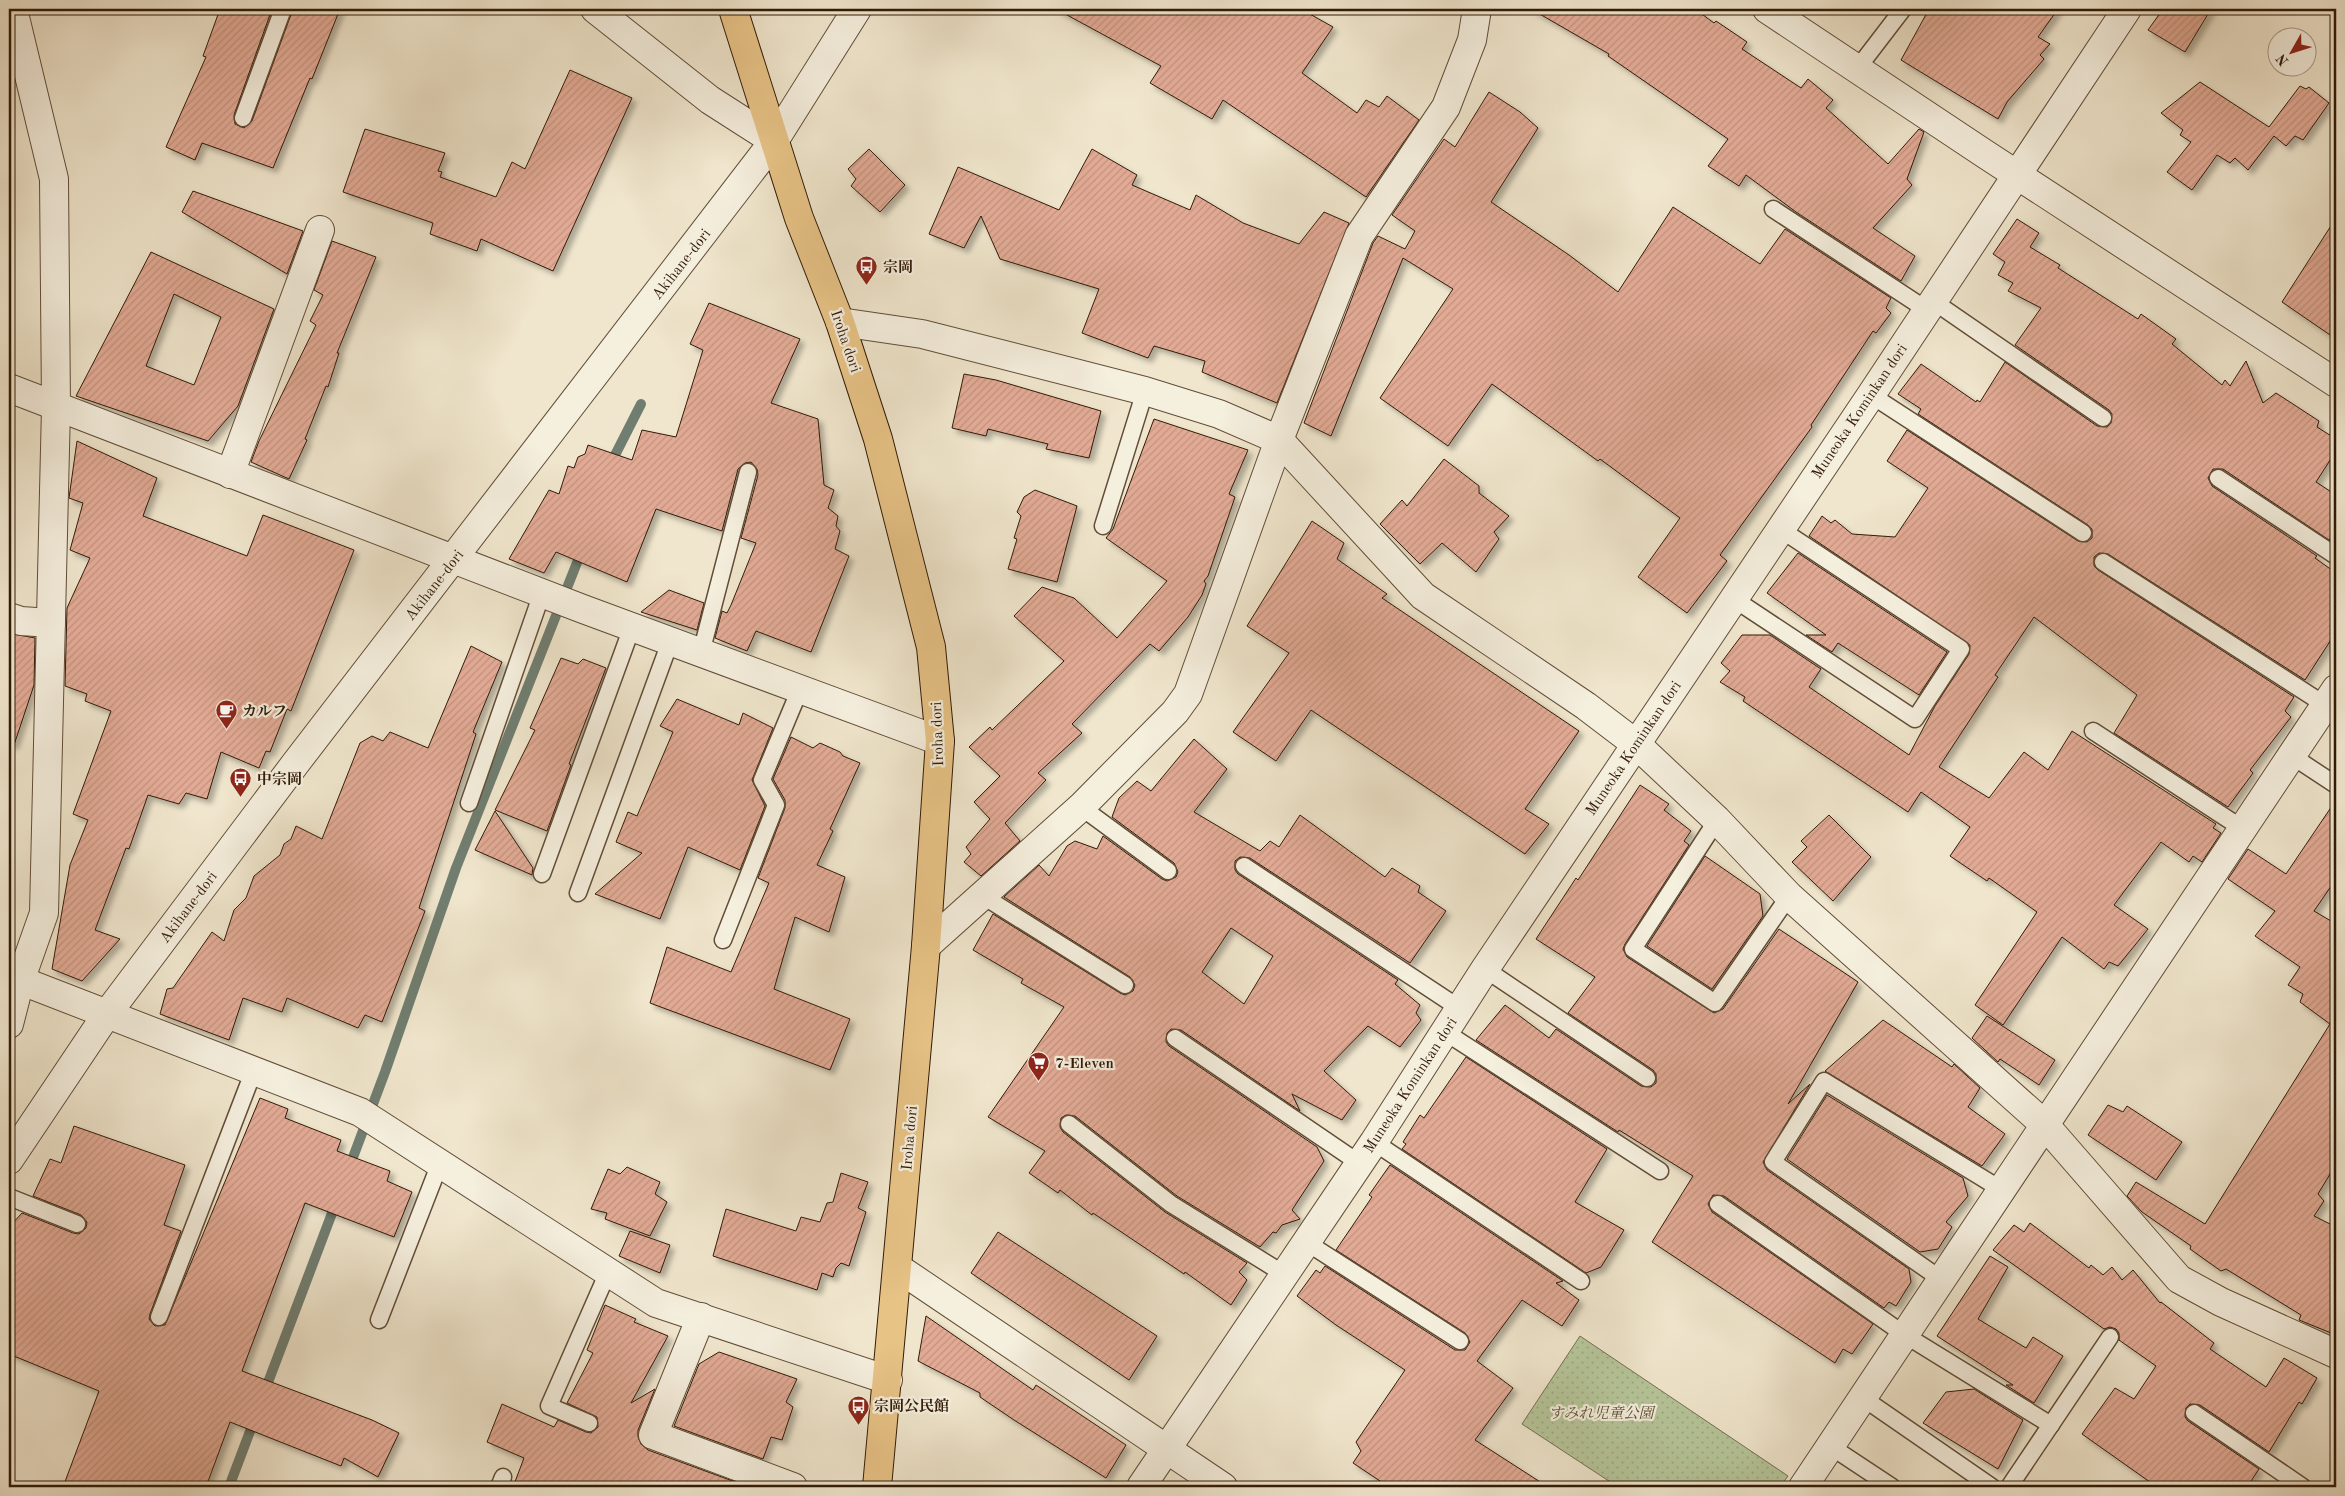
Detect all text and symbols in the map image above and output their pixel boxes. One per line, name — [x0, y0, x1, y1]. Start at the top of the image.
north arrow — [2268, 28, 2318, 78]
text: N — [2274, 51, 2291, 68]
street label: Akihane-dori — [650, 227, 714, 303]
bus stop icon: 宗岡 — [855, 255, 879, 286]
place label: 宗岡 — [883, 259, 913, 276]
street label: Iroha dori — [827, 308, 862, 375]
street label: Muneoka Kominkan dori — [1810, 342, 1911, 482]
street label: Akihane-dori — [403, 548, 467, 624]
street label: Muneoka Kominkan dori — [1584, 679, 1685, 819]
cafe icon: カルフ — [214, 699, 238, 730]
street label: Iroha dori — [930, 701, 947, 767]
place label: カルフ — [242, 704, 287, 720]
bus stop icon: 中宗岡 — [229, 767, 253, 798]
place label: 中宗岡 — [257, 771, 302, 788]
street label: Akihane-dori — [158, 869, 221, 946]
street label: Muneoka Kominkan dori — [1362, 1015, 1461, 1156]
supermarket icon: 7-Eleven — [1027, 1051, 1051, 1082]
place label: 7-Eleven — [1055, 1057, 1114, 1072]
street label: Iroha dori — [900, 1105, 921, 1171]
bus stop icon: 宗岡公民館 — [846, 1394, 870, 1425]
place label: 宗岡公民館 — [874, 1398, 949, 1415]
park label: すみれ児童公園 — [1548, 1405, 1656, 1422]

